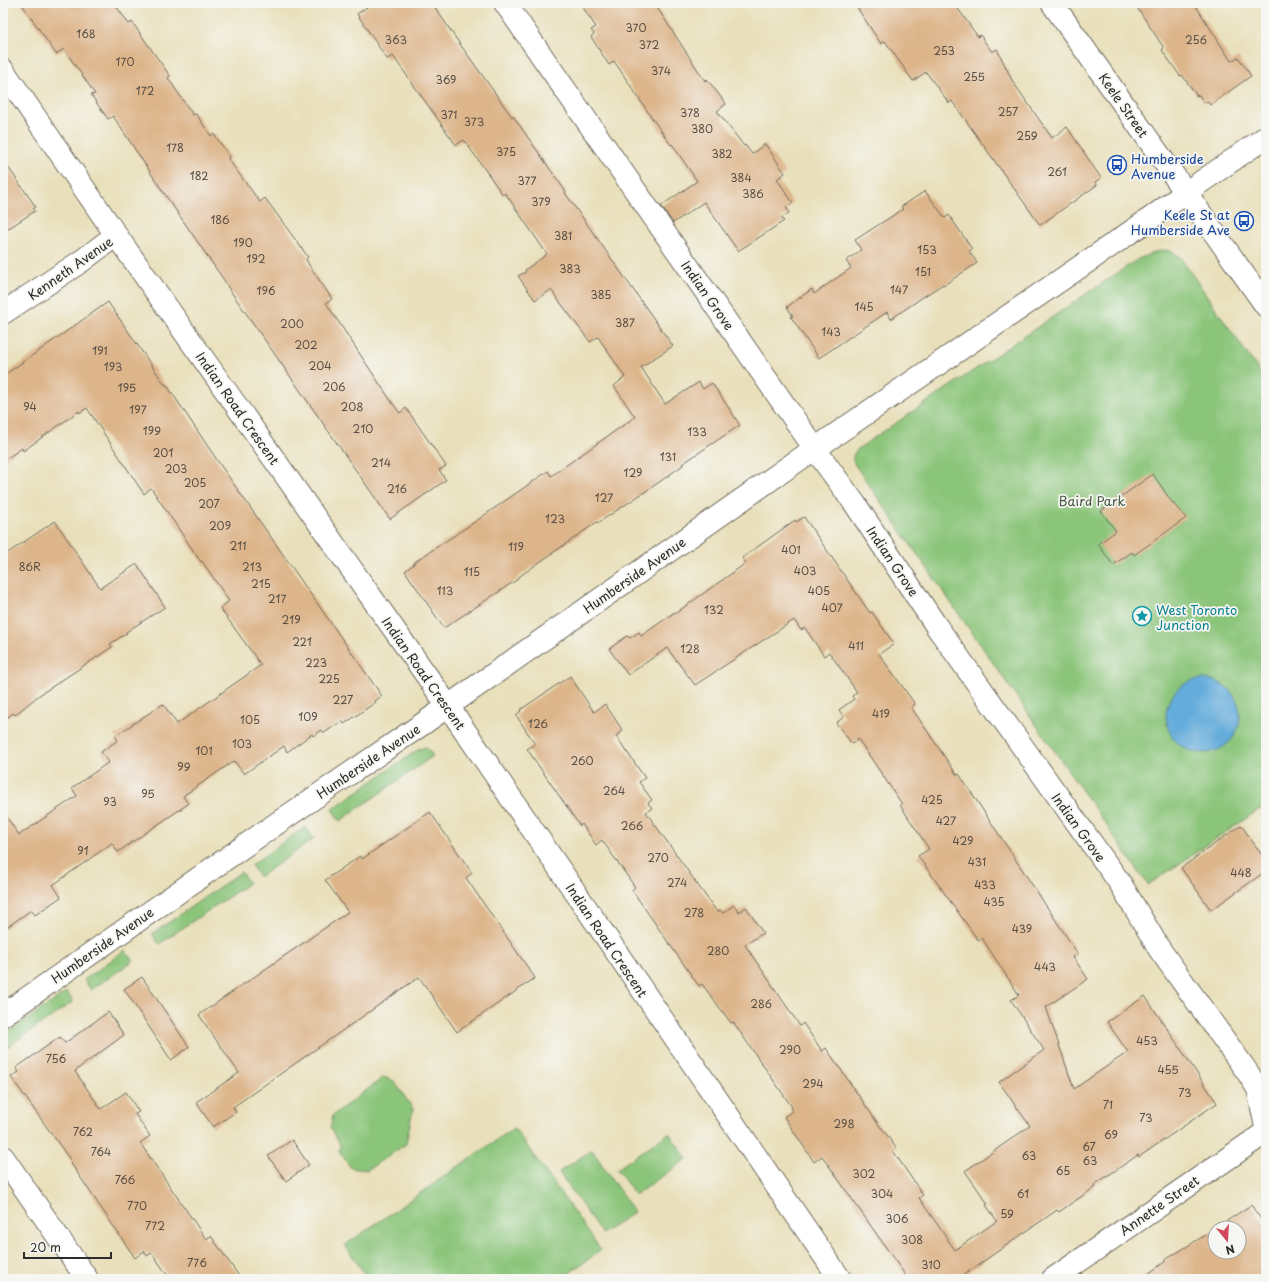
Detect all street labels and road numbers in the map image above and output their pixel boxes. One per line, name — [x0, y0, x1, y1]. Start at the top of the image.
street label: Keele Street — [1095, 69, 1153, 141]
street label: Kenneth Avenue — [24, 232, 116, 304]
street label: Indian Grove — [677, 256, 739, 334]
street label: Indian Road Crescent — [192, 348, 284, 468]
street label: Indian Grove — [862, 522, 924, 600]
street label: Humberside Avenue — [579, 532, 689, 618]
street label: Indian Road Crescent — [378, 613, 470, 733]
street label: Humberside Avenue — [312, 719, 424, 803]
street label: Indian Grove — [1047, 789, 1111, 866]
street label: Indian Road Crescent — [562, 879, 652, 1001]
street label: Humberside Avenue — [47, 902, 157, 988]
street label: Annette Street — [1115, 1171, 1203, 1239]

